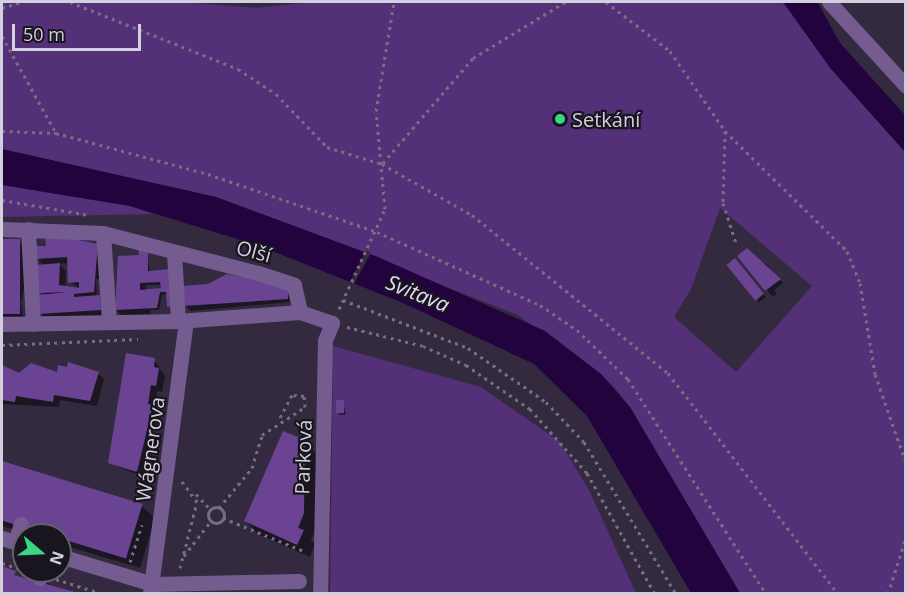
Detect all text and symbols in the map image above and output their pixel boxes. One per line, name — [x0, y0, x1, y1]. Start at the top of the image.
scale bar — [15, 12, 144, 50]
text: 50 m — [23, 22, 65, 46]
place label: Setkání — [572, 107, 640, 131]
marker: Setkání — [553, 112, 567, 126]
street label: Olší — [234, 235, 274, 267]
water label: Svitava — [383, 269, 453, 317]
street label: Wágnerova — [131, 395, 169, 503]
street label: Parková — [290, 419, 316, 495]
north arrow — [12, 523, 72, 583]
text: N — [45, 548, 70, 568]

